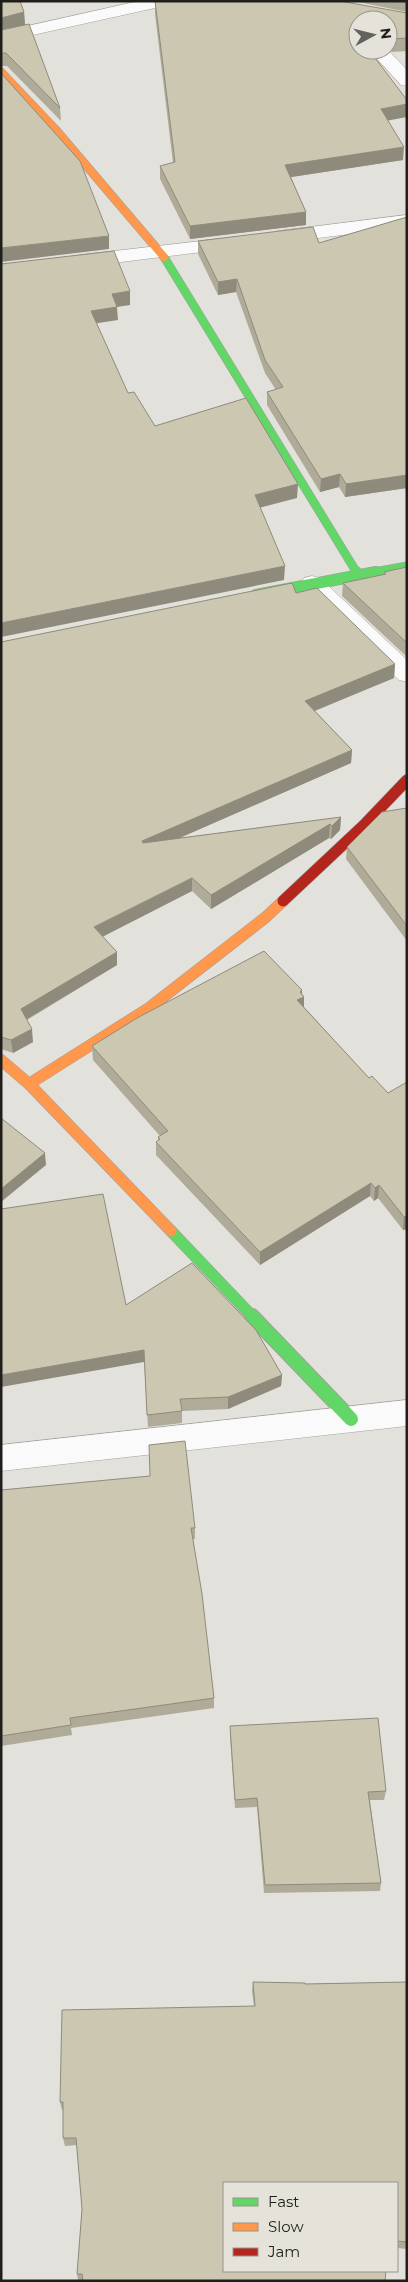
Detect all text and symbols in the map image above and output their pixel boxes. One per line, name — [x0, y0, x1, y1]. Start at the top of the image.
north arrow — [348, 10, 398, 60]
text: N — [376, 27, 396, 40]
legend — [223, 2182, 398, 2272]
text: Fast — [268, 2192, 299, 2211]
text: Slow — [268, 2217, 304, 2236]
text: Jam — [267, 2242, 300, 2261]

